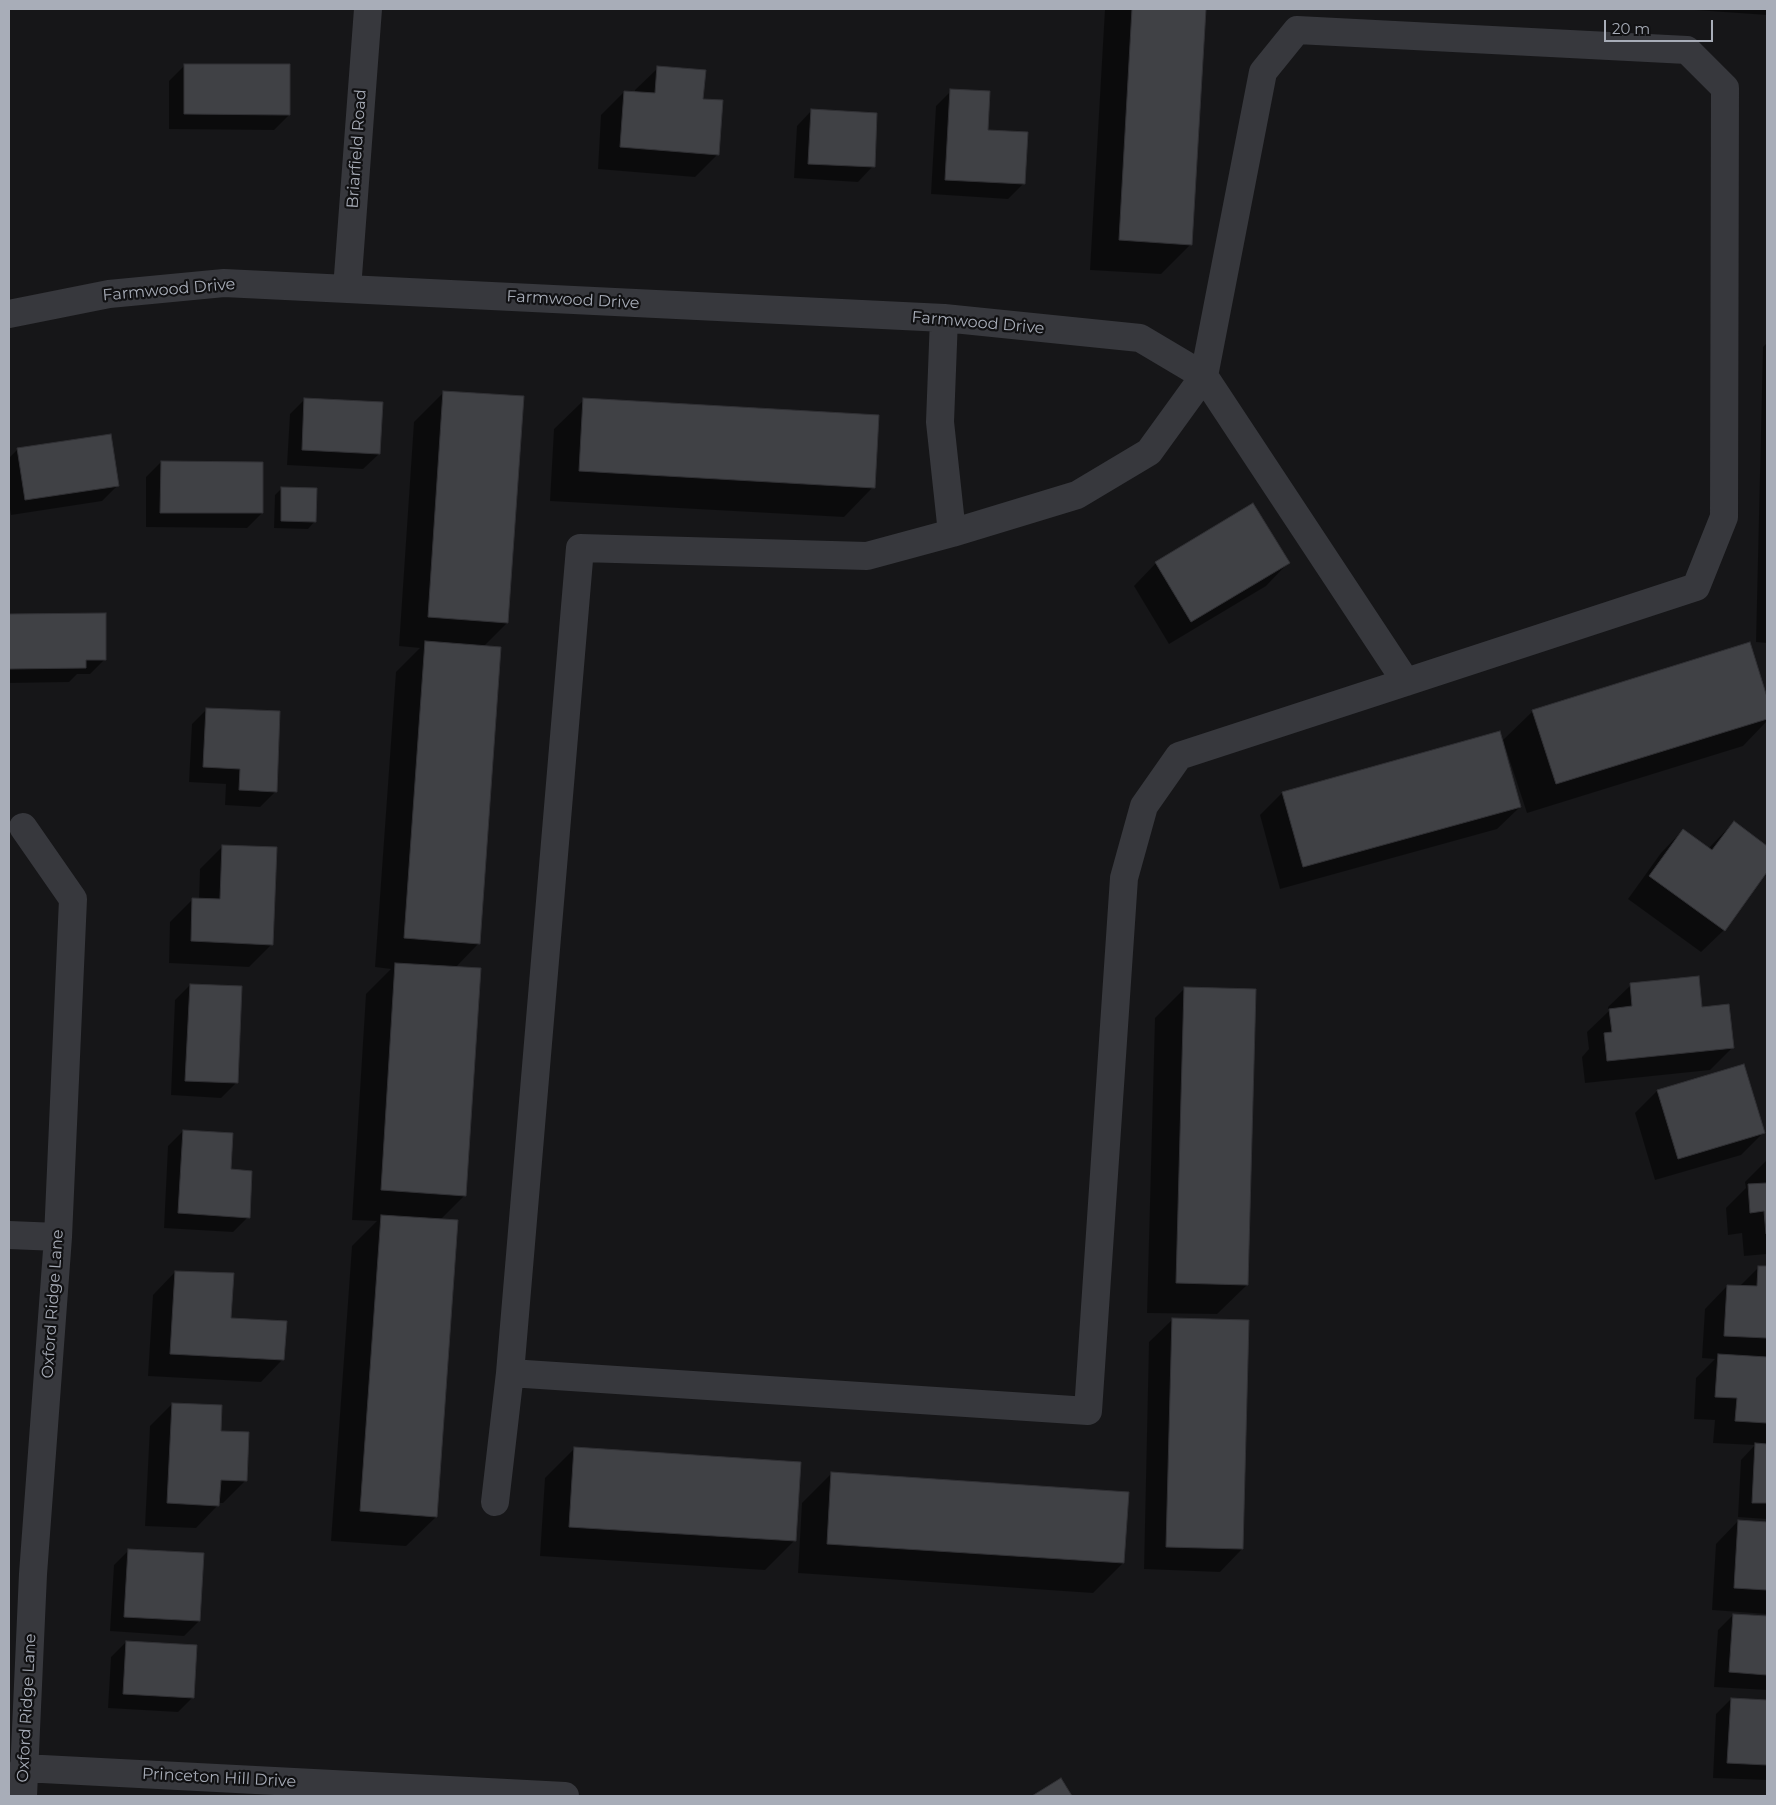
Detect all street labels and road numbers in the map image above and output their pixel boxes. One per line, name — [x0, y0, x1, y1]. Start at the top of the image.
street label: Briarfield Road — [343, 89, 371, 209]
street label: Farmwood Drive — [102, 275, 236, 305]
street label: Farmwood Drive — [506, 287, 640, 313]
street label: Farmwood Drive — [911, 308, 1045, 338]
street label: Oxford Ridge Lane — [38, 1229, 68, 1379]
street label: Oxford Ridge Lane — [14, 1633, 40, 1783]
street label: Princeton Hill Drive — [141, 1764, 297, 1792]

